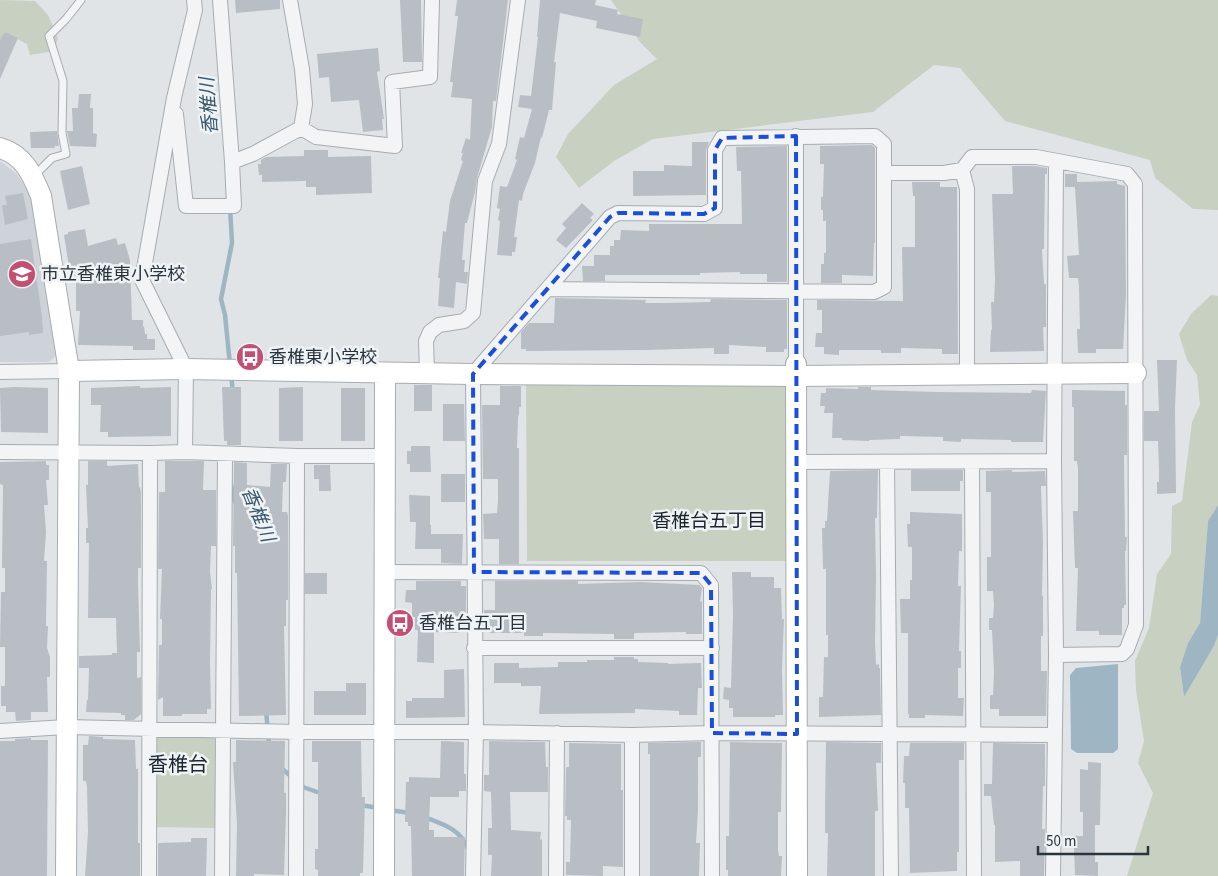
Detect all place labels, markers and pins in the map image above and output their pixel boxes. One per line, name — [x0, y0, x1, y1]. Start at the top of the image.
school or university icon: 市立香椎東小学校 — [7, 259, 37, 289]
place label: 市立香椎東小学校 — [41, 262, 185, 287]
bus stop icon: 香椎東小学校 — [235, 342, 265, 372]
place label: 香椎東小学校 — [269, 345, 377, 370]
bus stop icon: 香椎台五丁目 — [385, 608, 415, 638]
place label: 香椎台五丁目 — [419, 611, 527, 636]

